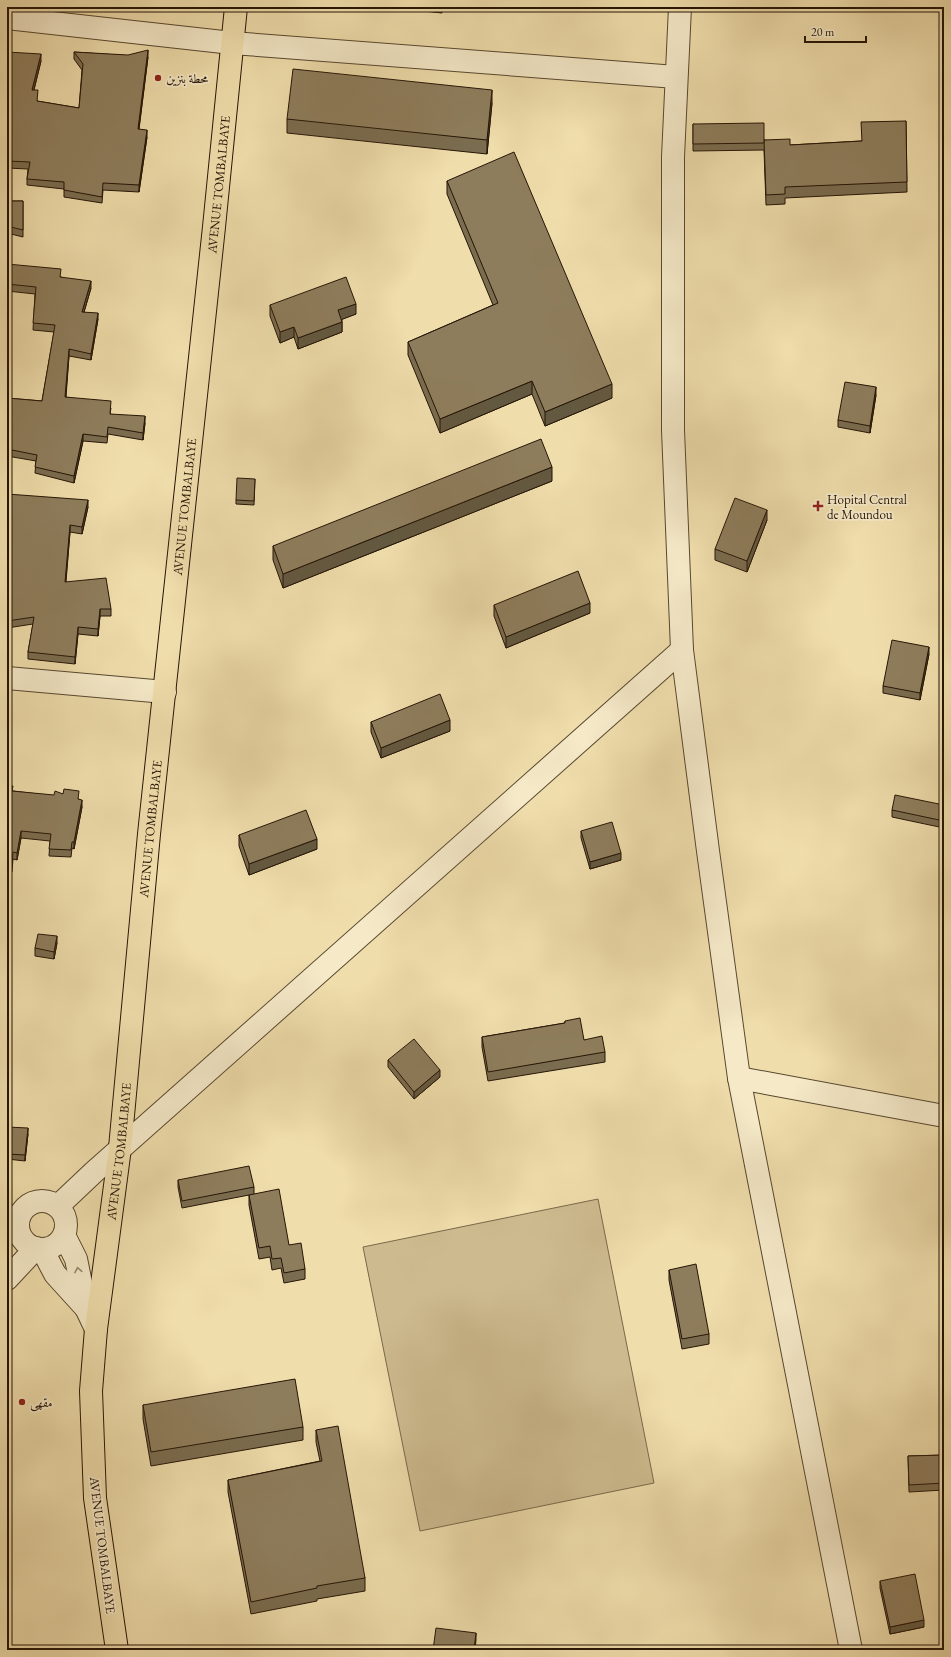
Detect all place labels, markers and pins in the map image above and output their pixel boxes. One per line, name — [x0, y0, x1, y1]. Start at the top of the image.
place label: محطة بنزين — [166, 70, 209, 87]
marker: محطة بنزين — [153, 73, 163, 83]
place label: Hopital Central de Moundou — [827, 491, 907, 523]
marker: Hopital Central de Moundou — [812, 500, 824, 512]
place label: مقهى — [30, 1394, 53, 1412]
marker: مقهى — [17, 1397, 27, 1407]

